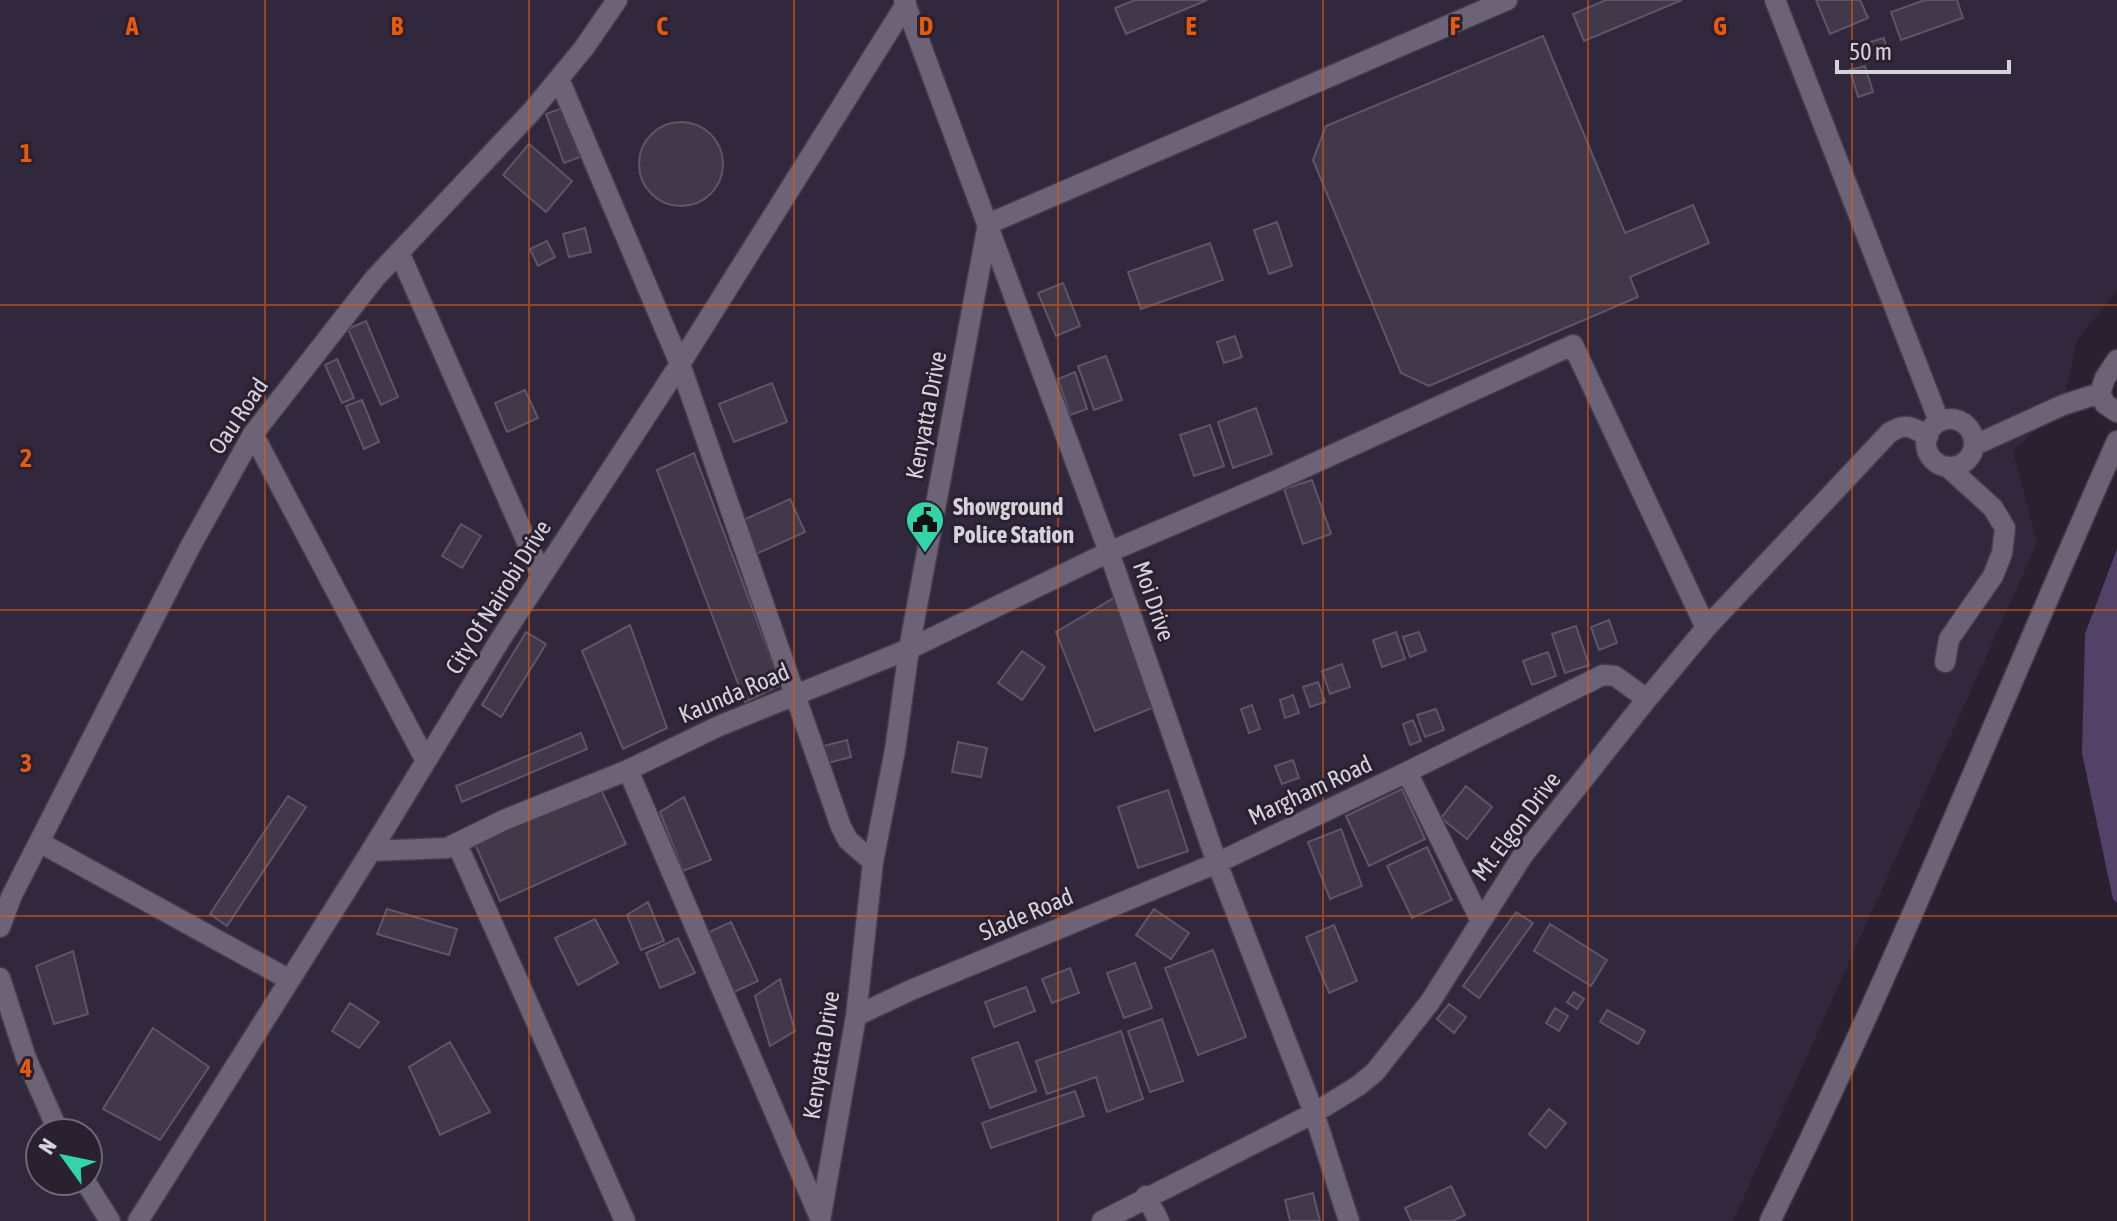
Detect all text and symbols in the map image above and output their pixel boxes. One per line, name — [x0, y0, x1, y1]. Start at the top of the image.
text: A — [125, 11, 139, 41]
text: B — [391, 11, 404, 41]
text: C — [656, 11, 668, 41]
text: D — [919, 11, 933, 41]
text: E — [1185, 11, 1197, 41]
text: F — [1450, 11, 1461, 41]
text: G — [1713, 11, 1727, 41]
scale bar — [1837, 24, 2009, 74]
text: 50 m — [1849, 38, 1892, 65]
text: 1 — [20, 138, 32, 168]
street label: Kenyatta Drive — [900, 349, 952, 481]
street label: Oau Road — [203, 373, 273, 459]
text: 2 — [20, 443, 32, 473]
place label: Showground Police Station — [953, 493, 1074, 548]
public building icon: Showground Police Station — [904, 499, 946, 554]
street label: City Of Nairobi Drive — [440, 515, 556, 679]
street label: Moi Drive — [1128, 557, 1180, 645]
street label: Kaunda Road — [675, 658, 793, 728]
text: 3 — [20, 748, 32, 778]
street label: Margham Road — [1244, 750, 1376, 830]
street label: Mt. Elgon Drive — [1466, 766, 1566, 886]
street label: Slade Road — [975, 882, 1077, 946]
street label: Kenyatta Drive — [798, 989, 844, 1121]
text: 4 — [19, 1053, 32, 1083]
north arrow — [24, 1117, 104, 1197]
text: N — [33, 1134, 62, 1159]

